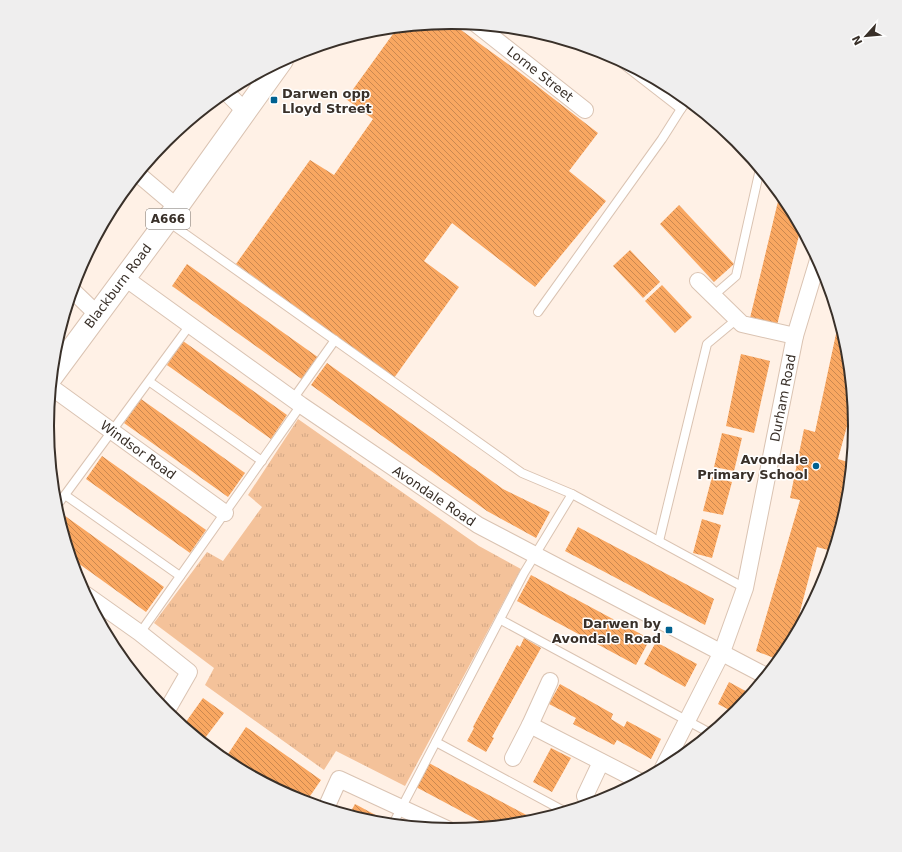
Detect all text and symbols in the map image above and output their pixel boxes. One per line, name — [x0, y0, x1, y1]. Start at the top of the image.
north arrow — [846, 16, 886, 56]
text: N — [850, 33, 865, 47]
street label: Lorne Street — [504, 43, 576, 105]
place label: Darwen opp Lloyd Street — [282, 86, 372, 116]
marker: Darwen opp Lloyd Street — [269, 95, 279, 105]
road number: A666 — [146, 209, 190, 229]
street label: Blackburn Road — [81, 241, 155, 331]
street label: Durham Road — [767, 353, 799, 443]
street label: Windsor Road — [97, 418, 179, 482]
place label: Avondale Primary School — [697, 452, 808, 482]
marker: Avondale Primary School — [811, 461, 821, 471]
street label: Avondale Road — [390, 463, 478, 529]
place label: Darwen by Avondale Road — [552, 616, 662, 646]
marker: Darwen by Avondale Road — [664, 625, 674, 635]

